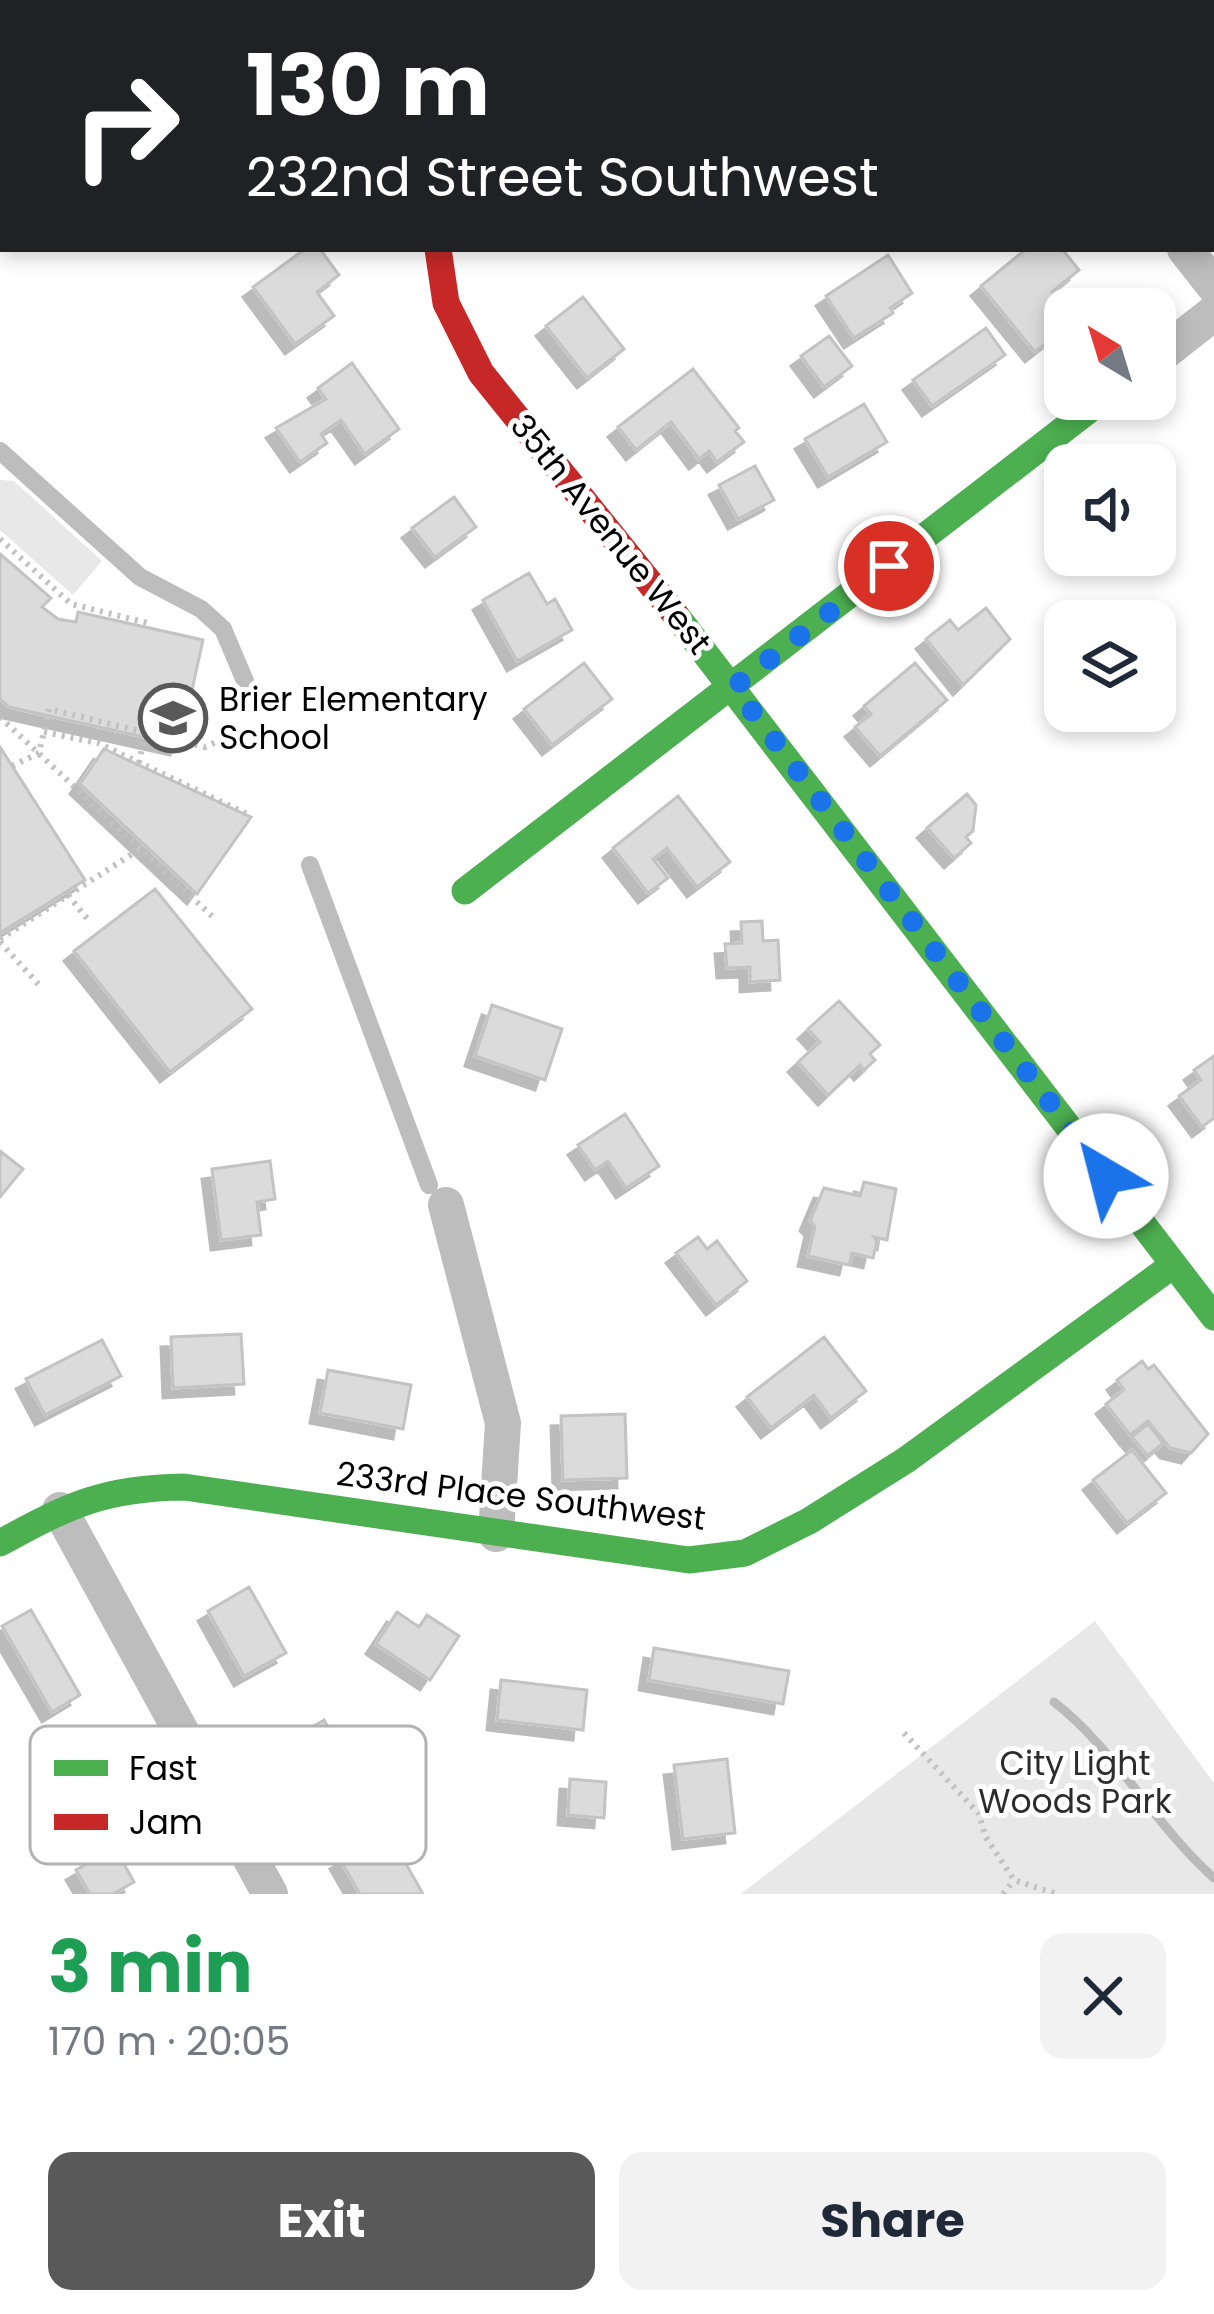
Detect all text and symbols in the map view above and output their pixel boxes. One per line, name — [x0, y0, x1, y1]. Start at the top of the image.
text: 130 m — [246, 27, 490, 144]
icon: right — [48, 48, 204, 204]
text: 232nd Street Southwest — [246, 139, 879, 215]
north arrow — [1044, 288, 1176, 420]
map controls — [1044, 288, 1176, 732]
street label: 35th Avenue West — [499, 404, 723, 664]
button: sound — [1044, 444, 1176, 576]
pin — [838, 515, 940, 617]
icon: arrive — [856, 533, 922, 599]
button: layers — [1044, 600, 1176, 732]
place label: Brier Elementary School — [219, 676, 488, 761]
school or university icon: Brier Elementary School — [138, 683, 208, 753]
position arrow — [1043, 1113, 1169, 1239]
street label: 233rd Place Southwest — [334, 1450, 708, 1542]
legend — [30, 1726, 426, 1864]
park label: City Light Woods Park — [978, 1740, 1172, 1825]
text: Fast — [129, 1745, 197, 1792]
text: Jam — [129, 1799, 203, 1846]
text: 3 min — [48, 1916, 253, 2017]
button: close — [1040, 1933, 1166, 2059]
text: 170 m · 20:05 — [48, 2014, 290, 2069]
button: Exit — [48, 2152, 595, 2290]
button: Share — [619, 2152, 1166, 2290]

